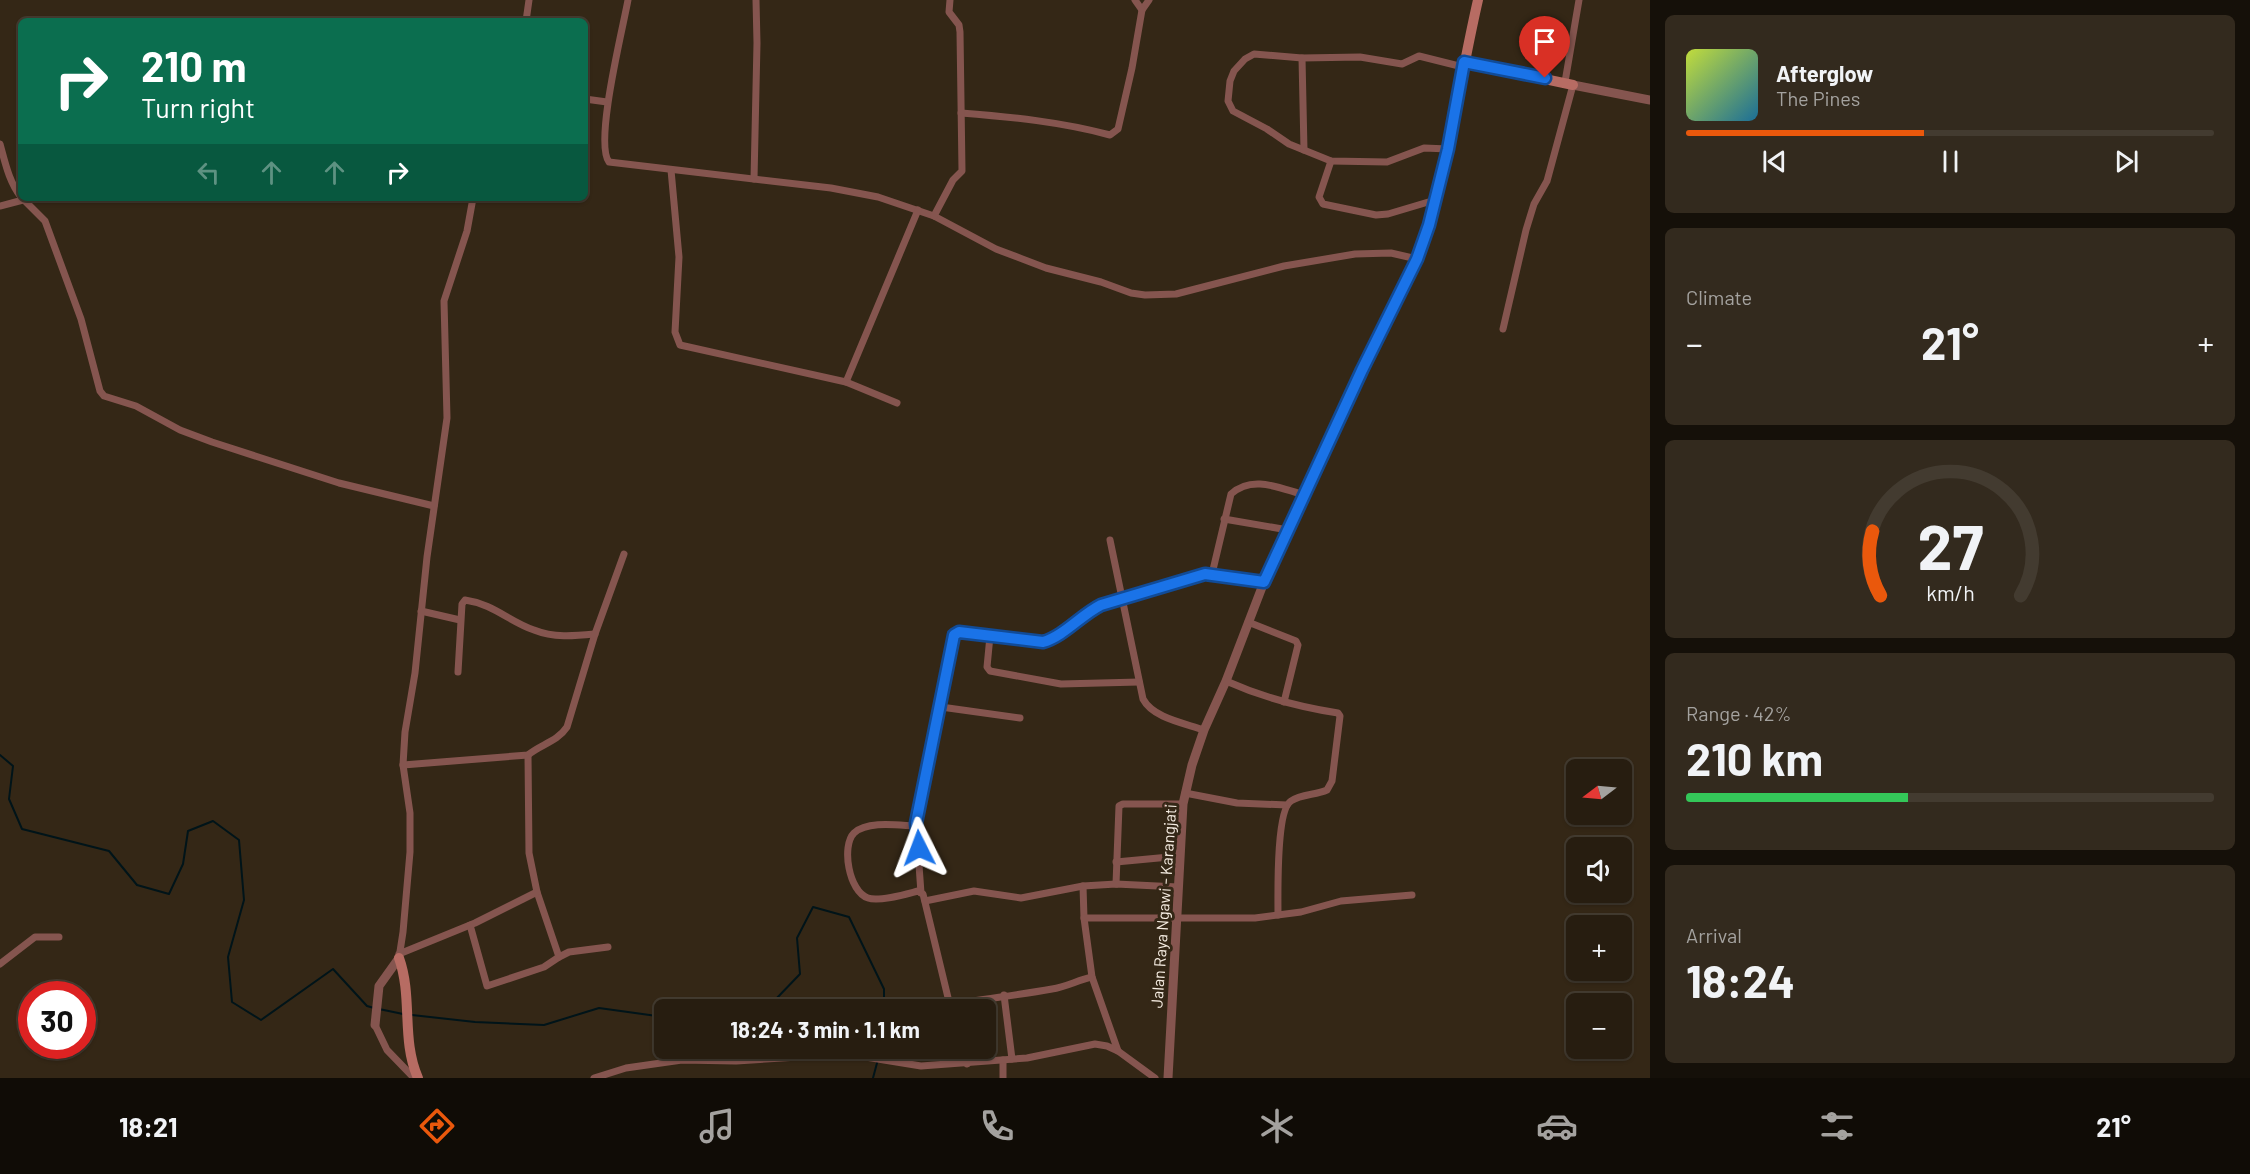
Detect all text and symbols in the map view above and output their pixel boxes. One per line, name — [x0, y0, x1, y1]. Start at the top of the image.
pin — [1519, 16, 1570, 78]
icon: arrive — [1528, 25, 1561, 58]
text: 210 m — [141, 40, 247, 90]
icon: right — [42, 42, 120, 120]
text: Afterglow — [1776, 60, 1873, 86]
text: The Pines — [1776, 86, 1860, 110]
text: Turn right — [141, 91, 255, 123]
icon: previous — [1758, 145, 1791, 178]
icon: pause — [1934, 145, 1967, 178]
icon: next — [2110, 145, 2143, 178]
icon: left — [192, 156, 225, 189]
icon: ahead — [255, 156, 288, 189]
icon: ahead — [318, 156, 351, 189]
icon: right — [381, 156, 414, 189]
text: Climate — [1686, 285, 1752, 309]
text: 21° — [1921, 315, 1979, 369]
text: − — [1686, 323, 1703, 363]
text: + — [2198, 323, 2214, 363]
text: 27 — [1917, 508, 1983, 582]
text: km/h — [1926, 580, 1974, 605]
text: Range · 42% — [1686, 701, 1792, 725]
text: 210 km — [1686, 731, 1823, 785]
north arrow — [1566, 759, 1632, 825]
map controls — [1566, 759, 1632, 1059]
street label: Jalan Raya Ngawi - Karangjati — [1146, 803, 1180, 1009]
position arrow — [887, 816, 951, 880]
button: sound — [1566, 837, 1632, 903]
button: + — [1566, 915, 1632, 981]
text: Arrival — [1686, 923, 1742, 947]
text: 18:24 — [1686, 953, 1795, 1007]
speed limit sign: 30 — [18, 981, 96, 1059]
button: − — [1566, 993, 1632, 1059]
text: 18:24 · 3 min · 1.1 km — [730, 1016, 920, 1042]
icon: directions — [416, 1105, 458, 1147]
icon: music — [696, 1105, 738, 1147]
icon: phone — [976, 1105, 1018, 1147]
icon: climate — [1256, 1105, 1298, 1147]
icon: car — [1536, 1105, 1578, 1147]
icon: filters — [1816, 1105, 1858, 1147]
text: 18:21 — [119, 1110, 178, 1142]
text: 21° — [2096, 1110, 2131, 1142]

